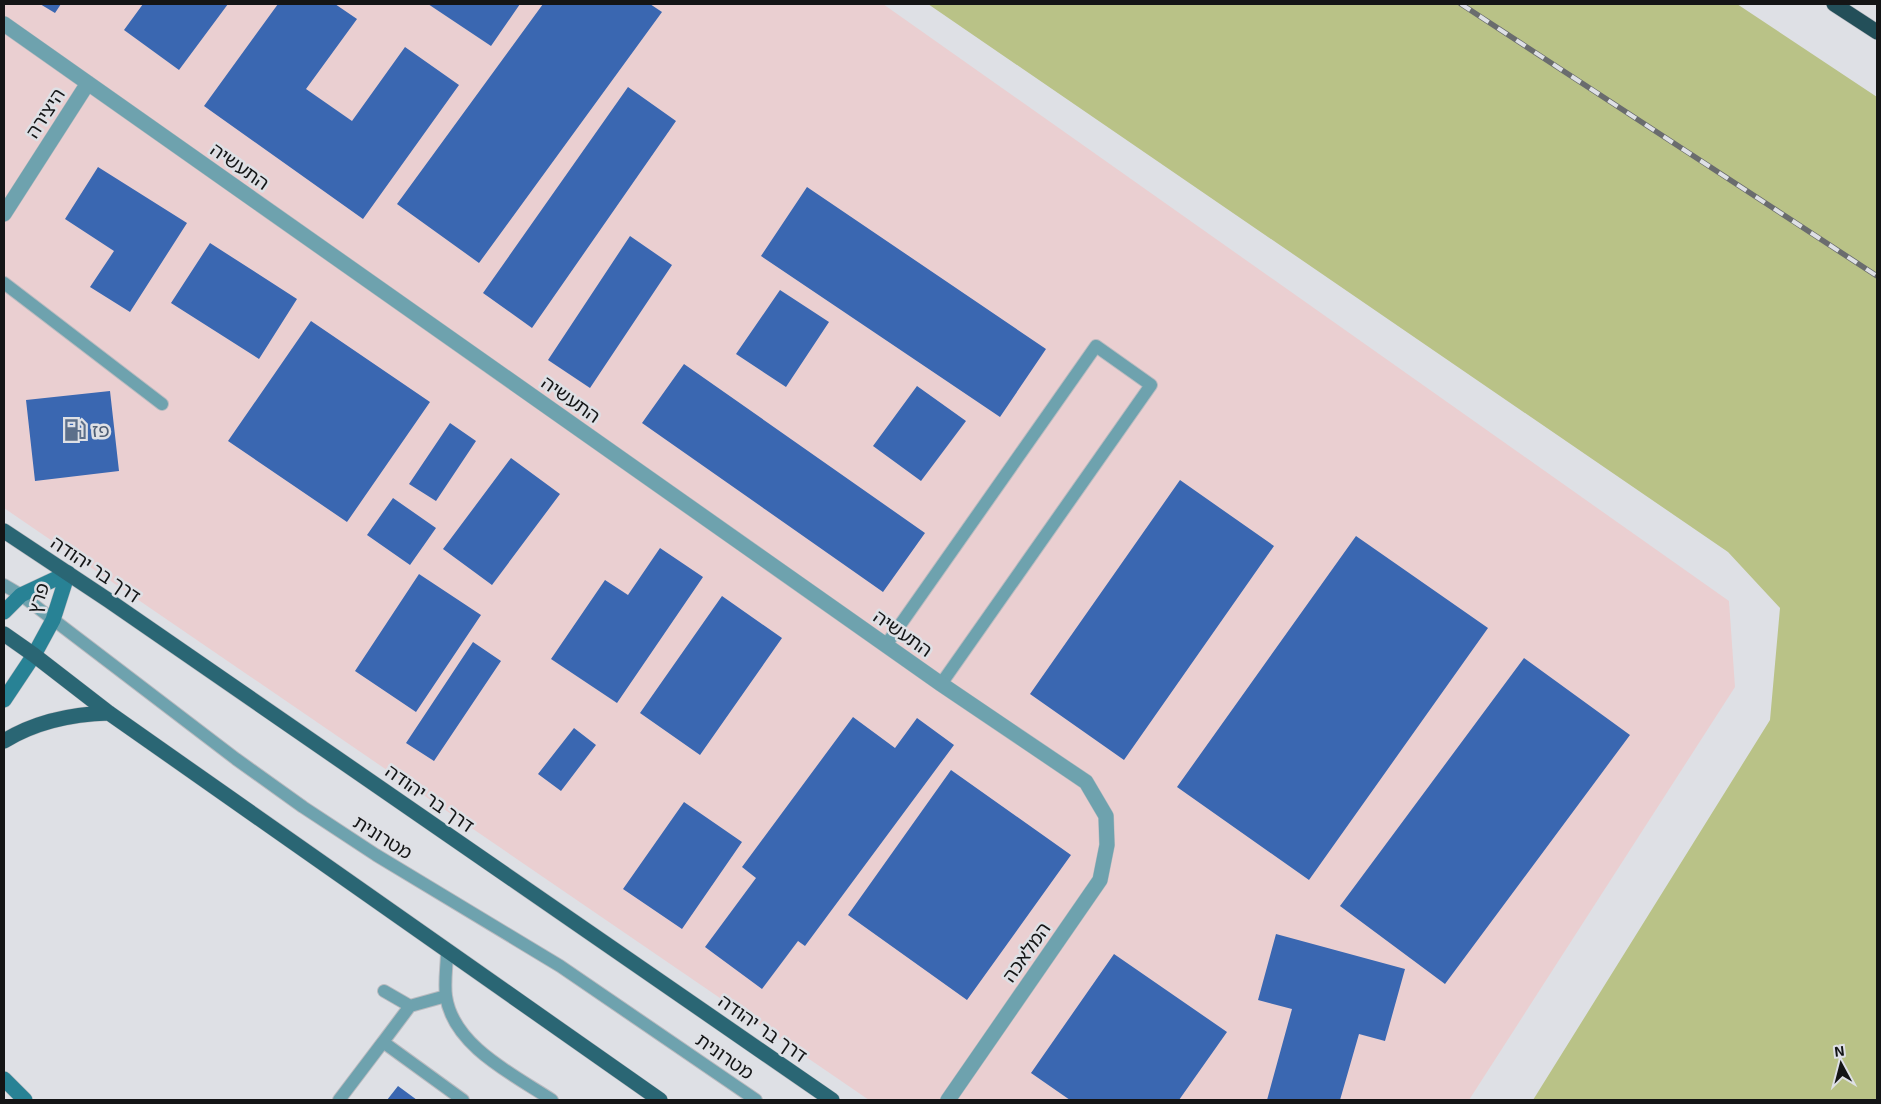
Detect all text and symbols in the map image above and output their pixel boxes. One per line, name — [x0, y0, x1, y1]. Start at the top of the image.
street label: היצירה — [20, 83, 69, 142]
street label: התעשיה — [206, 137, 274, 194]
street label: התעשיה — [537, 370, 605, 427]
fuel station icon: פז — [62, 417, 88, 443]
place label: פז — [92, 418, 110, 441]
street label: דרך בר יהודה — [47, 530, 145, 607]
street label: פרץ — [22, 579, 54, 616]
street label: התעשיה — [869, 604, 937, 661]
street label: דרך בר יהודה — [381, 759, 479, 837]
street label: מטרונית — [350, 810, 417, 864]
street label: המלאכה — [997, 917, 1055, 986]
street label: דרך בר יהודה — [714, 989, 812, 1067]
street label: מטרונית — [692, 1027, 759, 1084]
north arrow — [1816, 1039, 1866, 1089]
text: N — [1833, 1042, 1845, 1060]

